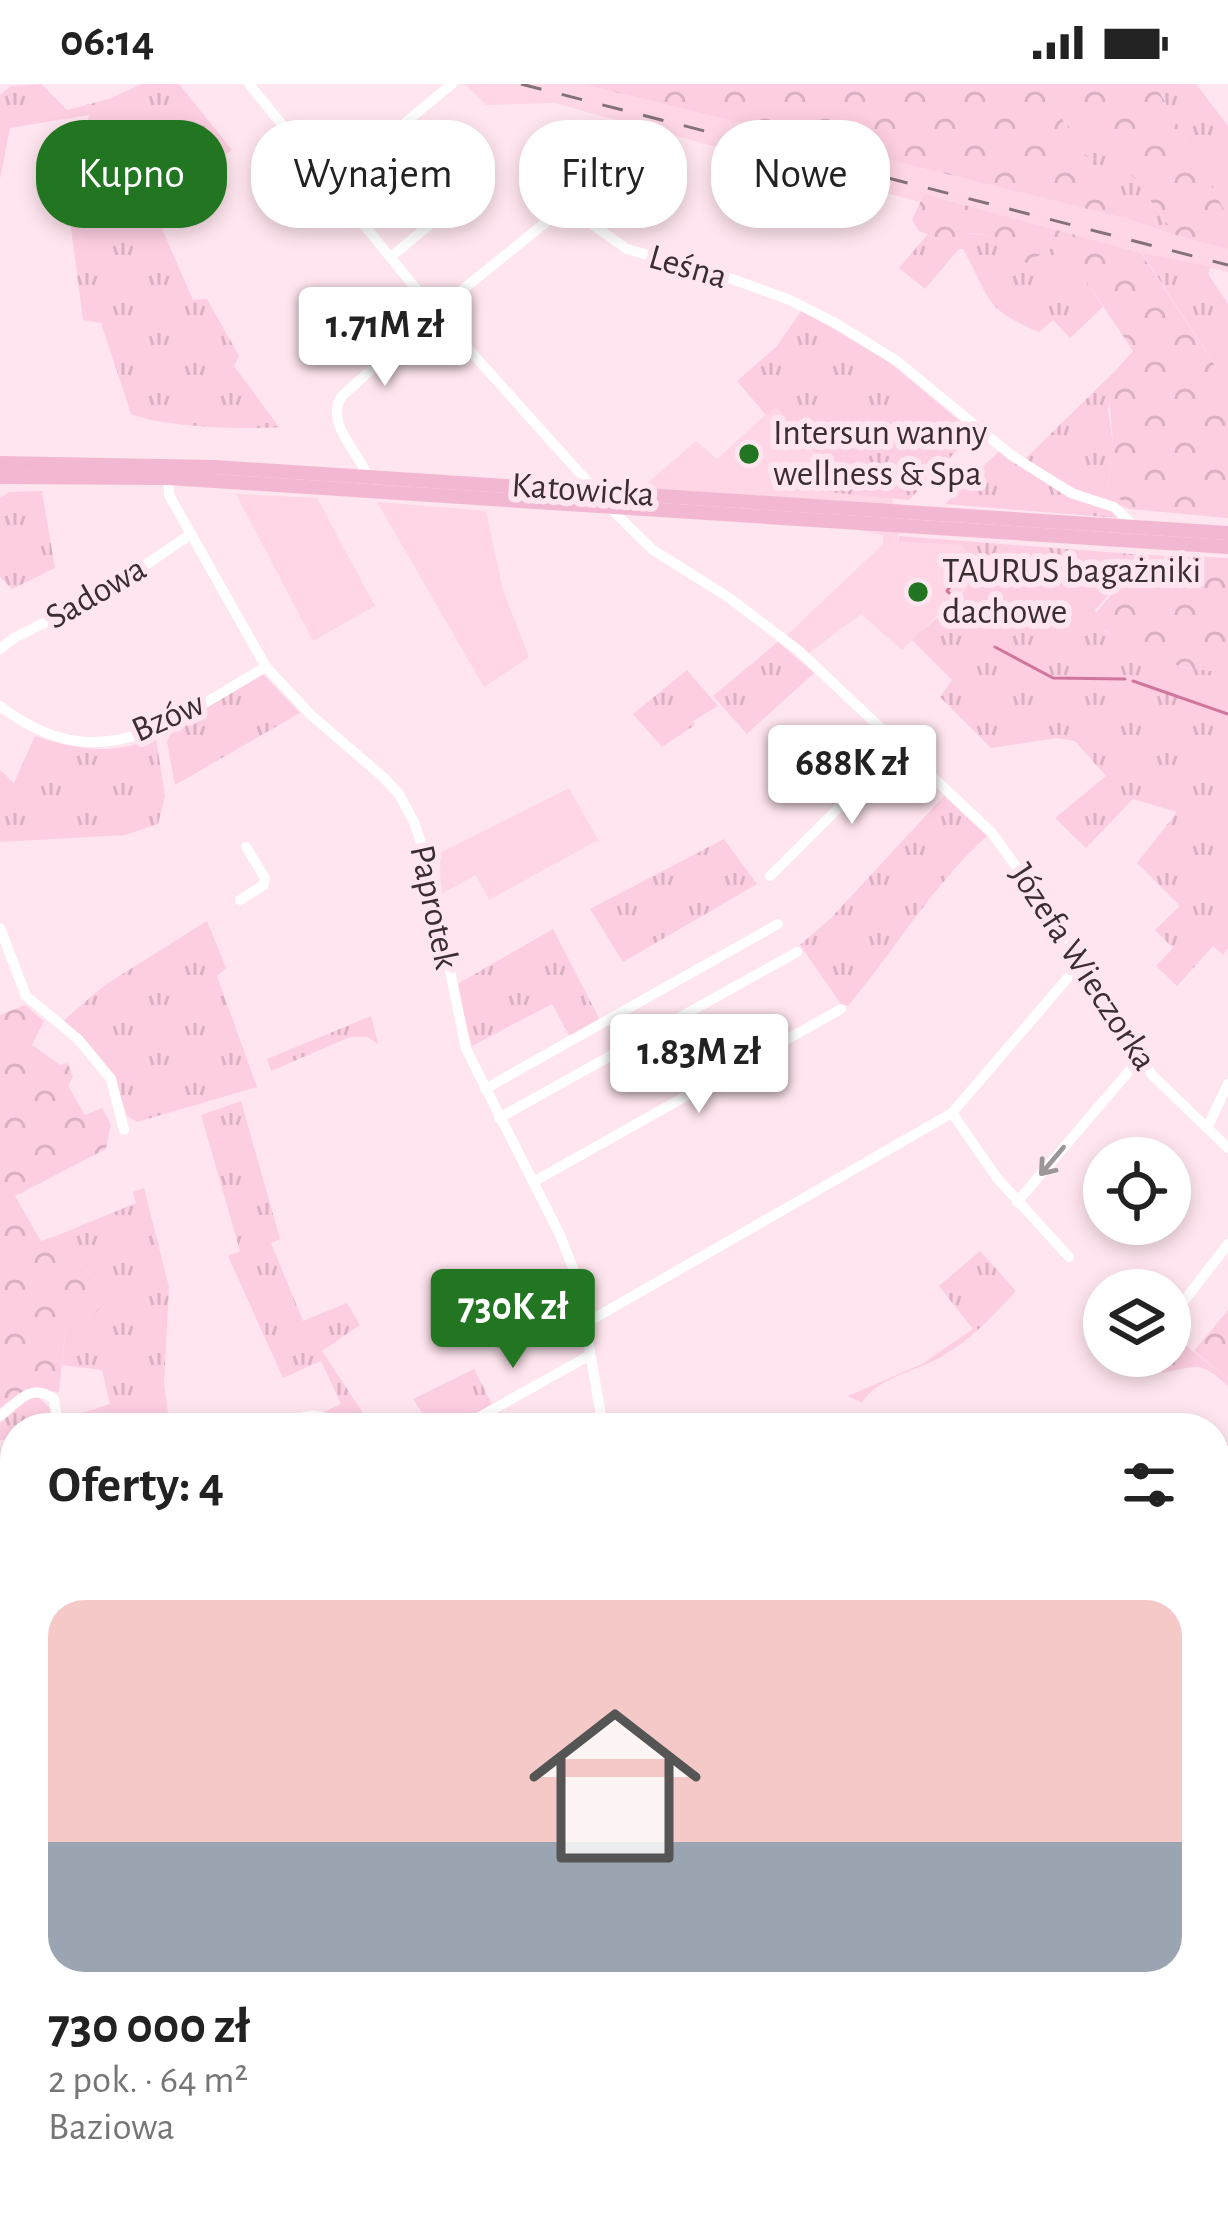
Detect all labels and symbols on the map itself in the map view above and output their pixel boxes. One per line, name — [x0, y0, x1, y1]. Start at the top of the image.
street label: Leśna — [645, 239, 731, 295]
pin: 1.71M zł — [261, 287, 509, 389]
place label: Intersun wanny wellness & Spa — [773, 415, 987, 492]
marker: Intersun wanny wellness & Spa — [736, 441, 762, 467]
street label: Katowicka — [510, 467, 656, 513]
street label: Sadowa — [40, 550, 152, 636]
place label: TAURUS bagażniki dachowe — [942, 553, 1201, 630]
marker: TAURUS bagażniki dachowe — [905, 579, 931, 605]
street label: Bzów — [127, 685, 209, 749]
pin: 688K zł — [741, 725, 963, 827]
street label: Paprotek — [403, 842, 465, 973]
street label: Józefa Wieczorka — [1003, 857, 1163, 1077]
pin: 1.83M zł — [575, 1014, 823, 1116]
one-way arrow — [1039, 1145, 1067, 1176]
pin: 730K zł — [402, 1269, 624, 1371]

